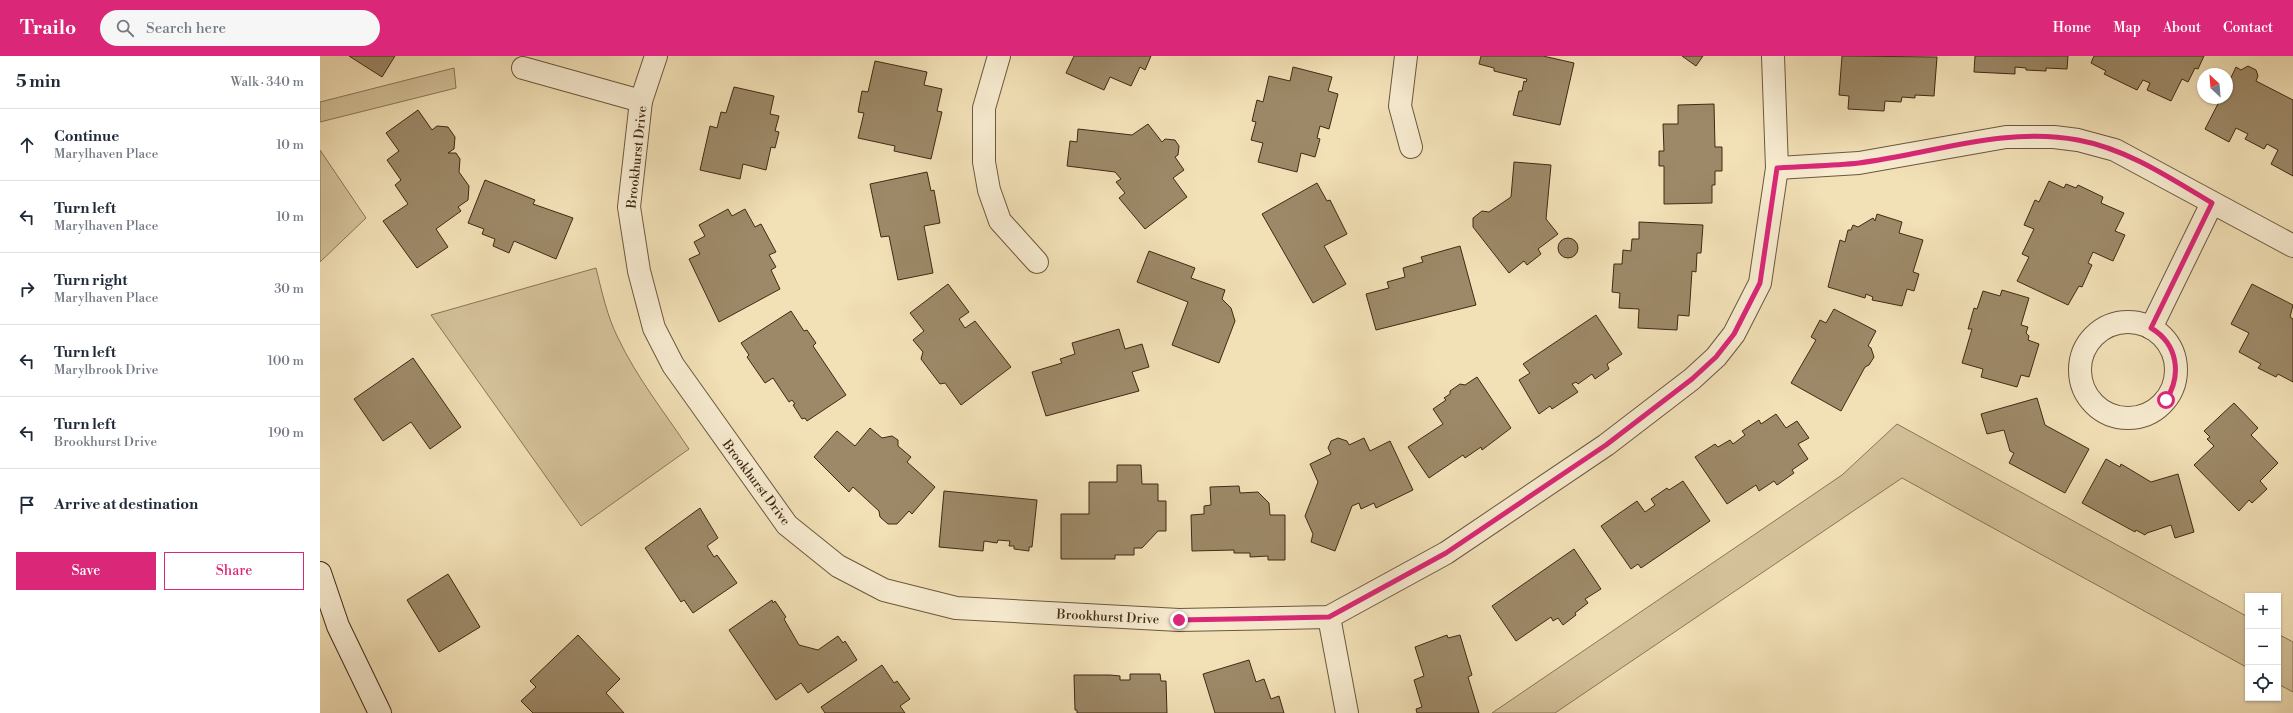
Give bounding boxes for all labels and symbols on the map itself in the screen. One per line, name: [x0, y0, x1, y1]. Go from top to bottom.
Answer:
north arrow: [2197, 68, 2233, 104]
street label: Brookhurst Drive: [624, 105, 650, 210]
route start: [2157, 391, 2175, 409]
street label: Brookhurst Drive: [718, 436, 794, 529]
street label: Brookhurst Drive: [1055, 606, 1160, 628]
route end: [1170, 611, 1188, 629]

